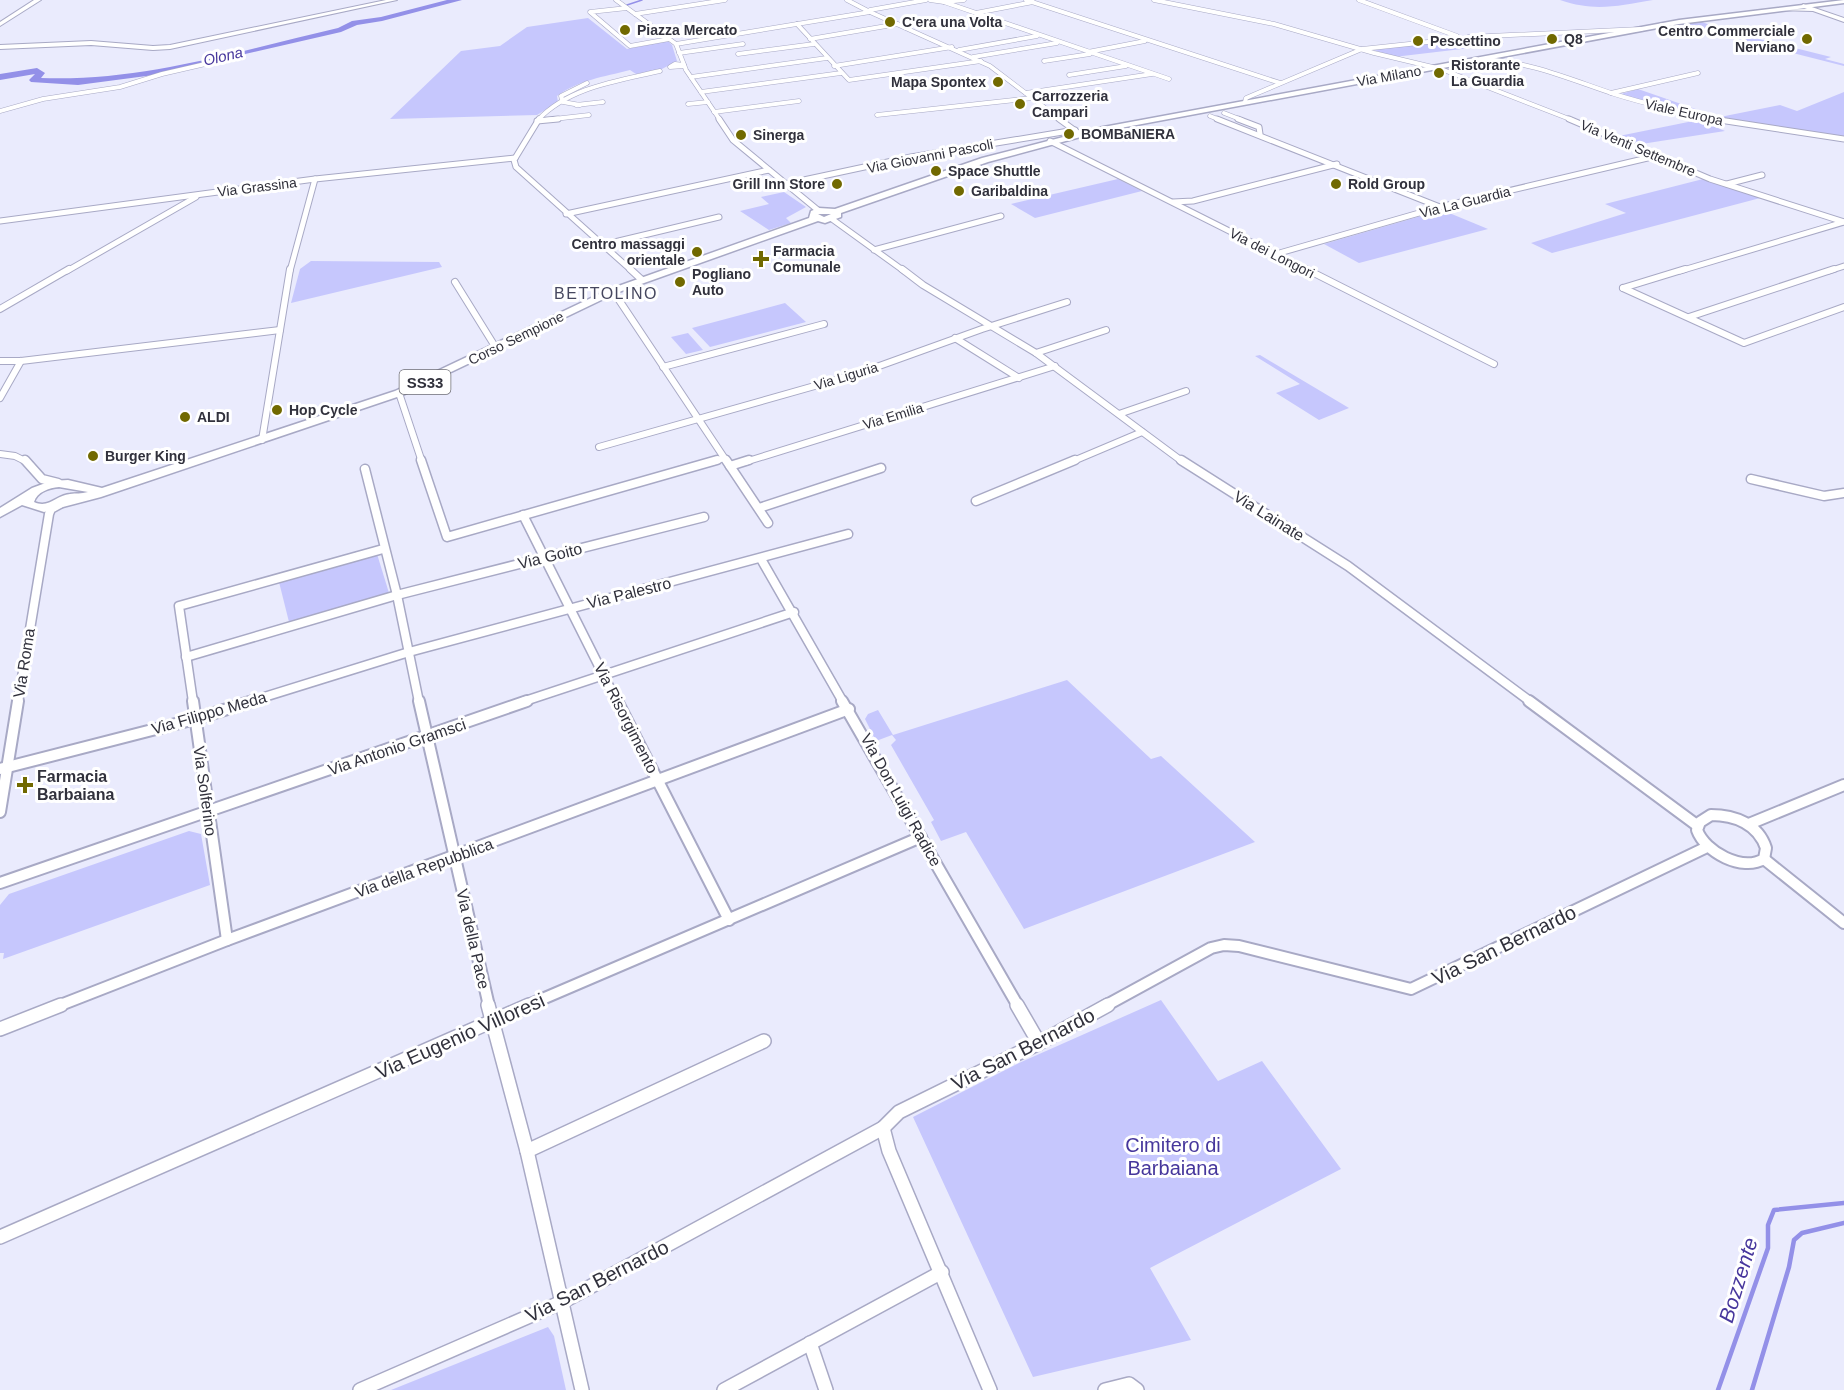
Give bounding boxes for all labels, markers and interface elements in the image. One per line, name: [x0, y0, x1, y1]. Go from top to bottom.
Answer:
place label: C'era una Volta: [902, 14, 1003, 30]
marker: C'era una Volta: [883, 15, 897, 29]
place label: Piazza Mercato: [637, 22, 737, 38]
marker: Piazza Mercato: [618, 23, 632, 37]
place label: Centro Commerciale Nerviano: [1658, 23, 1795, 55]
place label: Q8: [1564, 31, 1583, 47]
marker: Q8: [1545, 32, 1559, 46]
marker: Centro Commerciale Nerviano: [1800, 32, 1814, 46]
place label: Pescettino: [1430, 33, 1501, 49]
marker: Pescettino: [1411, 34, 1425, 48]
water label: Olona: [202, 43, 244, 69]
place label: Ristorante La Guardia: [1451, 57, 1524, 89]
street label: Via Milano: [1356, 62, 1423, 90]
marker: Ristorante La Guardia: [1432, 66, 1446, 80]
place label: Mapa Spontex: [891, 74, 986, 90]
marker: Mapa Spontex: [991, 75, 1005, 89]
place label: Carrozzeria Campari: [1032, 88, 1108, 120]
street label: Viale Europa: [1643, 95, 1725, 129]
marker: Carrozzeria Campari: [1013, 97, 1027, 111]
street label: Via Venti Settembre: [1578, 117, 1698, 180]
place label: BOMBaNIERA: [1081, 126, 1175, 142]
place label: Sinerga: [753, 127, 805, 143]
marker: BOMBaNIERA: [1062, 127, 1076, 141]
marker: Sinerga: [734, 128, 748, 142]
street label: Via Giovanni Pascoli: [866, 136, 994, 176]
place label: Space Shuttle: [948, 163, 1041, 179]
marker: Space Shuttle: [929, 164, 943, 178]
street label: Via Grassina: [216, 174, 298, 200]
place label: Grill Inn Store: [732, 176, 825, 192]
place label: Rold Group: [1348, 176, 1425, 192]
marker: Grill Inn Store: [830, 177, 844, 191]
marker: Rold Group: [1329, 177, 1343, 191]
place label: Garibaldina: [971, 183, 1048, 199]
street label: Via La Guardia: [1418, 183, 1512, 221]
marker: Garibaldina: [952, 184, 966, 198]
street label: Via dei Longori: [1227, 225, 1317, 281]
place label: Centro massaggi orientale: [571, 236, 685, 268]
place label: Farmacia Comunale: [773, 243, 841, 275]
marker: Centro massaggi orientale: [690, 245, 704, 259]
marker: Farmacia Comunale: [754, 252, 768, 266]
place label: Pogliano Auto: [692, 266, 751, 298]
marker: Pogliano Auto: [673, 275, 687, 289]
district label: BETTOLINO: [554, 285, 658, 302]
street label: Corso Sempione: [466, 308, 567, 368]
street label: Via Liguria: [812, 359, 880, 393]
road number: SS33: [400, 370, 450, 394]
street label: Via Emilia: [861, 399, 925, 433]
place label: Hop Cycle: [289, 402, 358, 418]
marker: Hop Cycle: [270, 403, 284, 417]
place label: ALDI: [197, 409, 230, 425]
marker: ALDI: [178, 410, 192, 424]
place label: Burger King: [105, 448, 186, 464]
marker: Burger King: [86, 449, 100, 463]
street label: Via Lainate: [1231, 488, 1307, 544]
street label: Via Goito: [516, 540, 584, 572]
street label: Via Palestro: [585, 574, 673, 612]
street label: Via Roma: [10, 627, 38, 699]
street label: Via Risorgimento: [591, 660, 661, 776]
street label: Via Filippo Meda: [150, 688, 269, 738]
street label: Via Antonio Gramsci: [326, 715, 468, 779]
street label: Via Don Luigi Radice: [857, 731, 945, 869]
street label: Via Solferino: [190, 745, 220, 837]
place label: Farmacia Barbaiana: [37, 768, 114, 803]
marker: Farmacia Barbaiana: [18, 778, 32, 792]
street label: Via della Repubblica: [353, 835, 495, 901]
street label: Via della Pace: [453, 887, 493, 991]
street label: Via San Bernardo: [1428, 901, 1580, 989]
street label: Via Eugenio Villoresi: [372, 989, 548, 1083]
street label: Via San Bernardo: [948, 1003, 1098, 1095]
park label: Cimitero di Barbaiana: [1125, 1134, 1221, 1179]
street label: Via San Bernardo: [522, 1235, 672, 1327]
water label: Bozzente: [1714, 1235, 1762, 1325]

